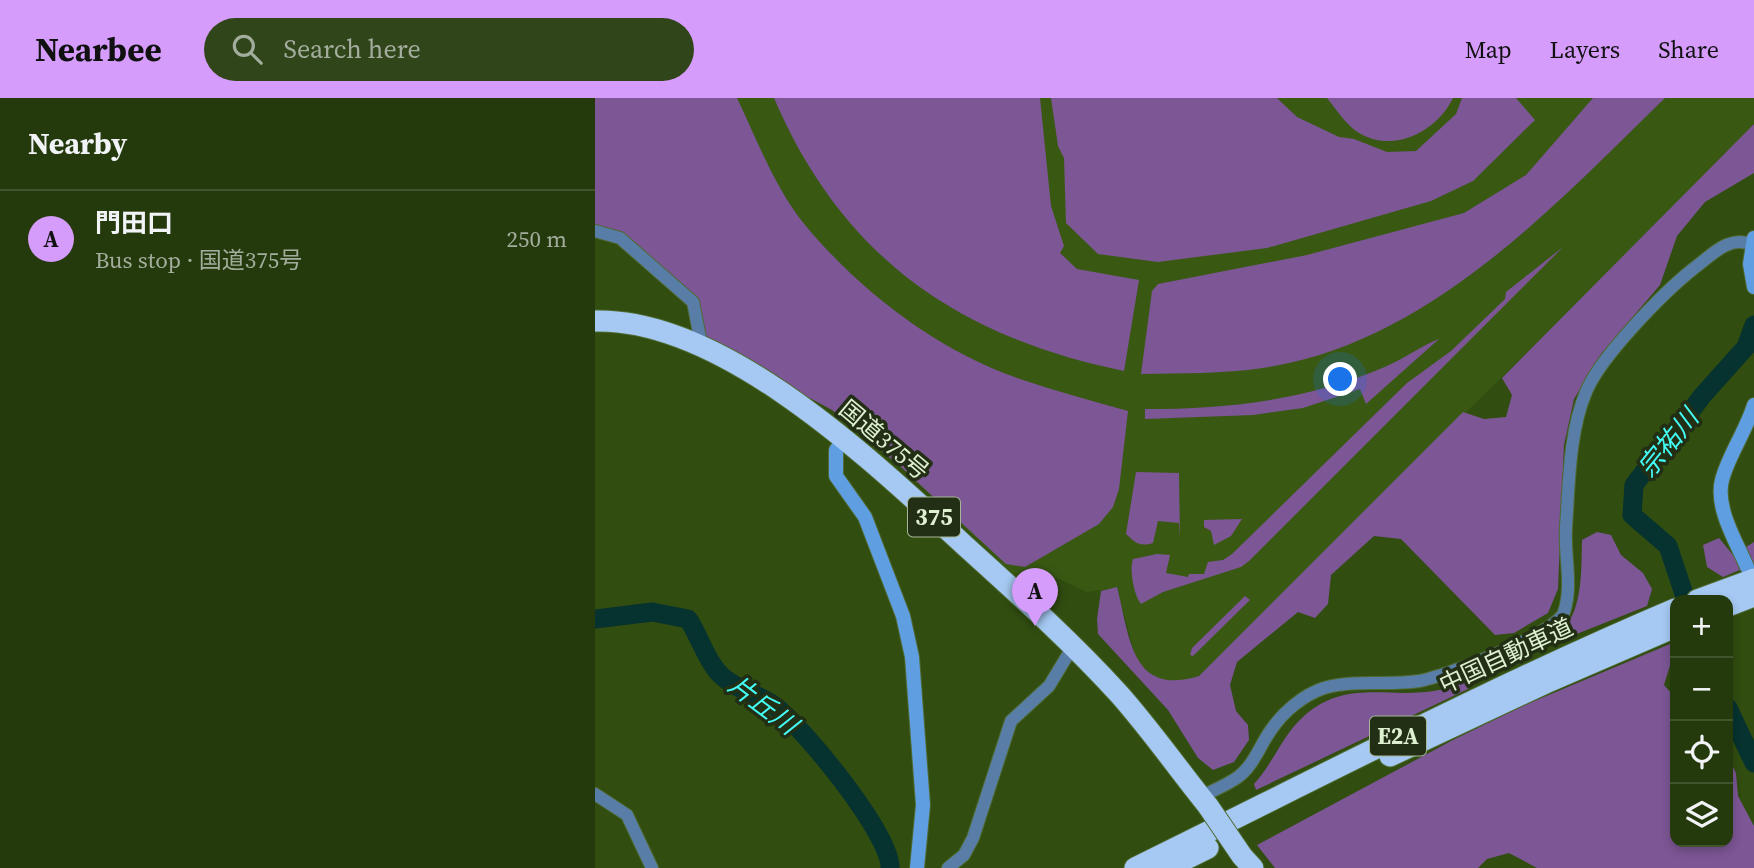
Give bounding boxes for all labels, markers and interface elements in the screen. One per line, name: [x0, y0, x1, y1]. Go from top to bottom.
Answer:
search box: [204, 18, 694, 81]
text: Nearbee: [35, 27, 162, 72]
icon: search: [228, 30, 266, 68]
text: Search here: [284, 31, 421, 67]
text: Map: [1465, 33, 1512, 66]
text: Layers: [1550, 33, 1620, 66]
text: Share: [1658, 33, 1719, 66]
text: Nearby: [28, 123, 127, 164]
text: 門田口: [95, 205, 173, 241]
text: A: [43, 223, 59, 255]
text: 250 m: [506, 223, 567, 255]
text: Bus stop · 国道375号: [95, 244, 302, 276]
your location: [1323, 362, 1357, 396]
street label: 国道375号: [832, 392, 936, 487]
water label: 宗祐川: [1629, 399, 1708, 485]
road number: 375: [908, 498, 960, 536]
pin: A: [1012, 568, 1058, 626]
map controls: [1670, 595, 1733, 847]
button: +: [1670, 595, 1733, 658]
street label: 中国自動車道: [1434, 610, 1578, 701]
button: −: [1670, 658, 1733, 721]
water label: 片丘川: [721, 667, 807, 745]
road number: E2A: [1370, 716, 1426, 756]
button: locate: [1670, 721, 1733, 784]
button: layers: [1670, 784, 1733, 847]

